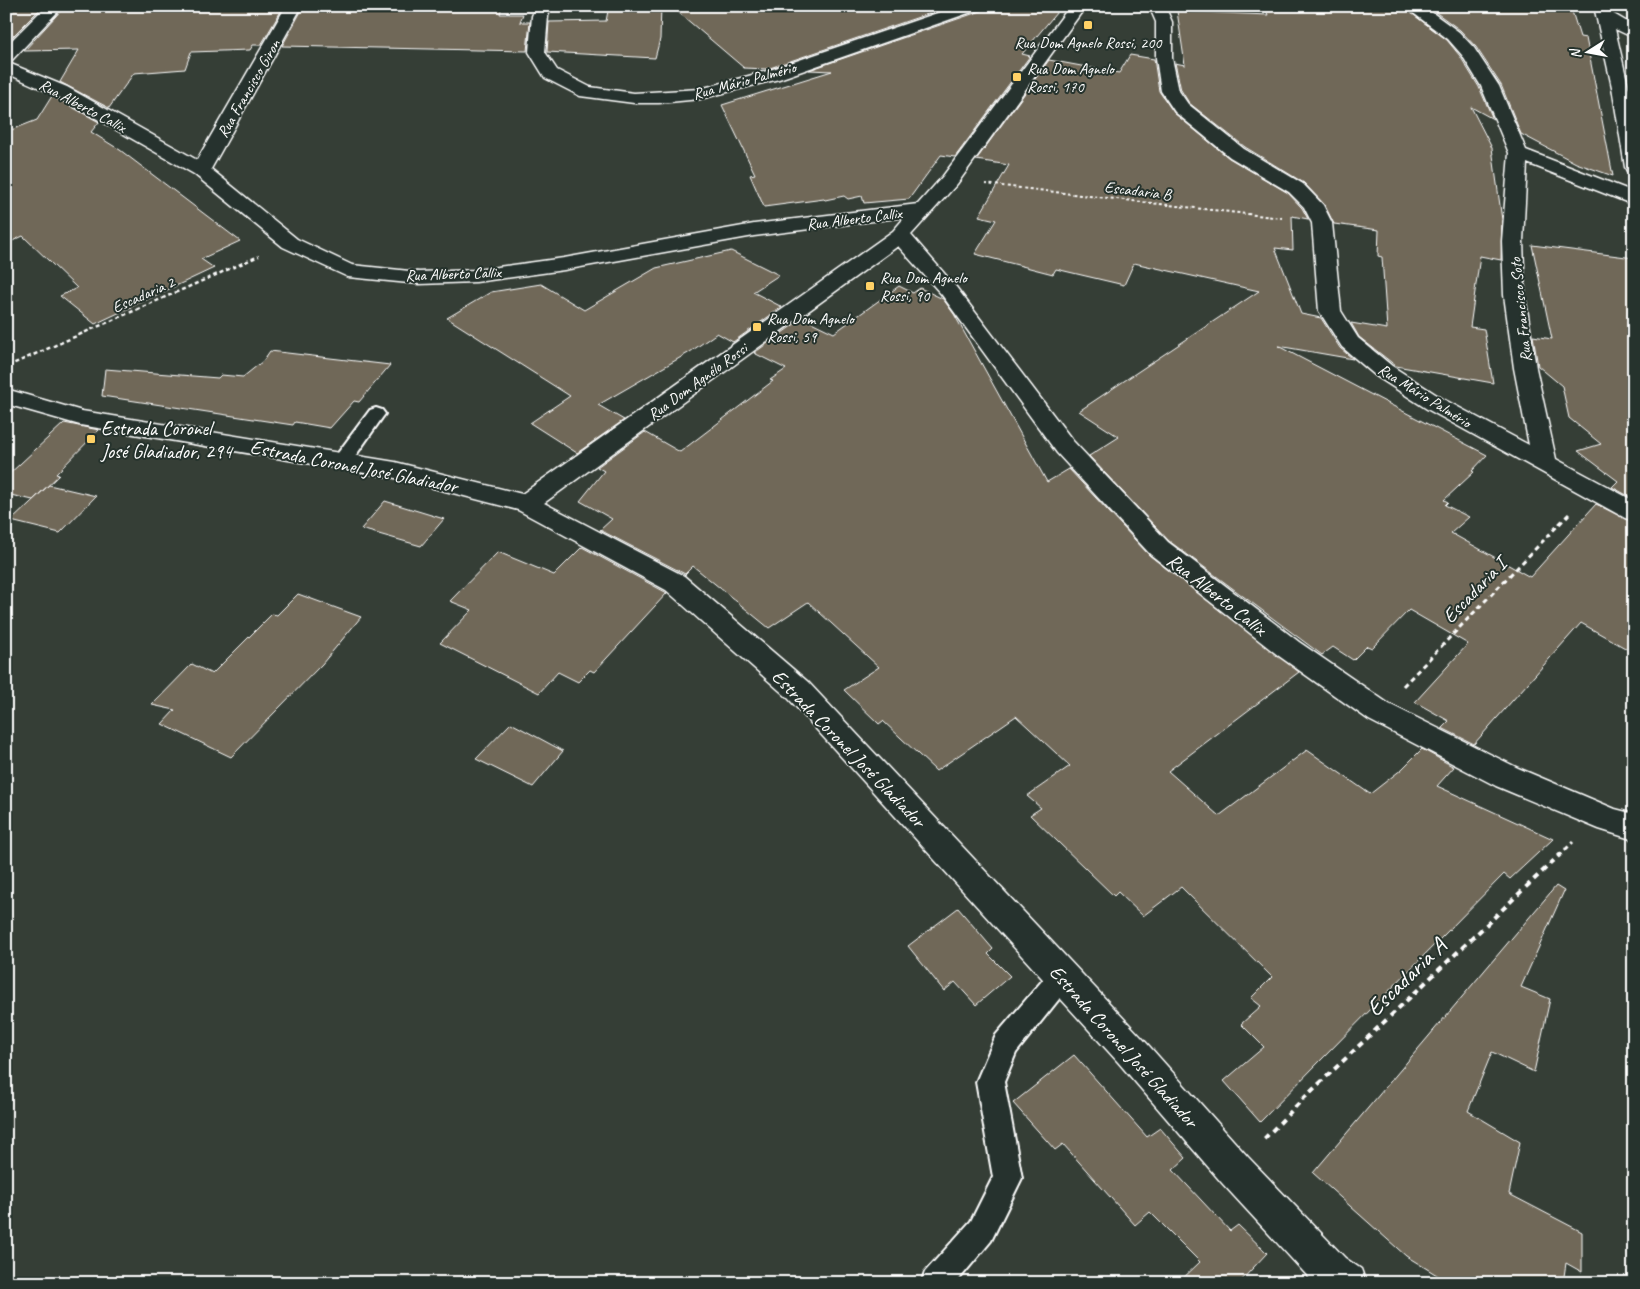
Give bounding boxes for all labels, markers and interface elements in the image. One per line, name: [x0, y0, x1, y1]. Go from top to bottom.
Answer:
marker: Rua Dom Agnelo Rossi, 200: [1082, 19, 1094, 31]
north arrow: [1562, 28, 1612, 78]
place label: Rua Dom Agnelo Rossi, 200: [1014, 33, 1163, 53]
street label: Rua Francisco Giron: [213, 35, 285, 141]
text: N: [1566, 46, 1585, 60]
street label: Rua Mário Palmério: [691, 57, 800, 104]
place label: Rua Dom Agnelo Rossi, 170: [1027, 59, 1116, 97]
marker: Rua Dom Agnelo Rossi, 170: [1011, 71, 1023, 83]
street label: Rua Alberto Callix: [36, 75, 131, 138]
street label: Escadaria B: [1103, 177, 1174, 205]
street label: Rua Alberto Callix: [805, 203, 904, 235]
street label: Rua Francisco Soto: [1505, 255, 1536, 363]
street label: Rua Alberto Callix: [405, 262, 503, 286]
place label: Rua Dom Agnelo Rossi, 90: [880, 268, 969, 306]
street label: Escadaria 2: [109, 272, 179, 317]
marker: Rua Dom Agnelo Rossi, 90: [864, 280, 876, 292]
place label: Rua Dom Agnelo Rossi, 59: [767, 309, 856, 347]
marker: Rua Dom Agnelo Rossi, 59: [751, 321, 763, 333]
street label: Rua Dom Agnélo Rossi: [644, 338, 753, 425]
street label: Rua Mário Palmério: [1374, 359, 1477, 434]
place label: Estrada Coronel José Gladiador, 294: [100, 416, 234, 464]
marker: Estrada Coronel José Gladiador, 294: [85, 433, 97, 445]
street label: Estrada Coronel José Gladiador: [248, 434, 461, 499]
street label: Rua Alberto Callix: [1162, 548, 1273, 642]
street label: Escadaria I: [1437, 549, 1515, 628]
street label: Estrada Coronel José Gladiador: [767, 664, 932, 834]
street label: Escadaria A: [1359, 931, 1453, 1023]
street label: Estrada Coronel José Gladiador: [1044, 960, 1205, 1134]

